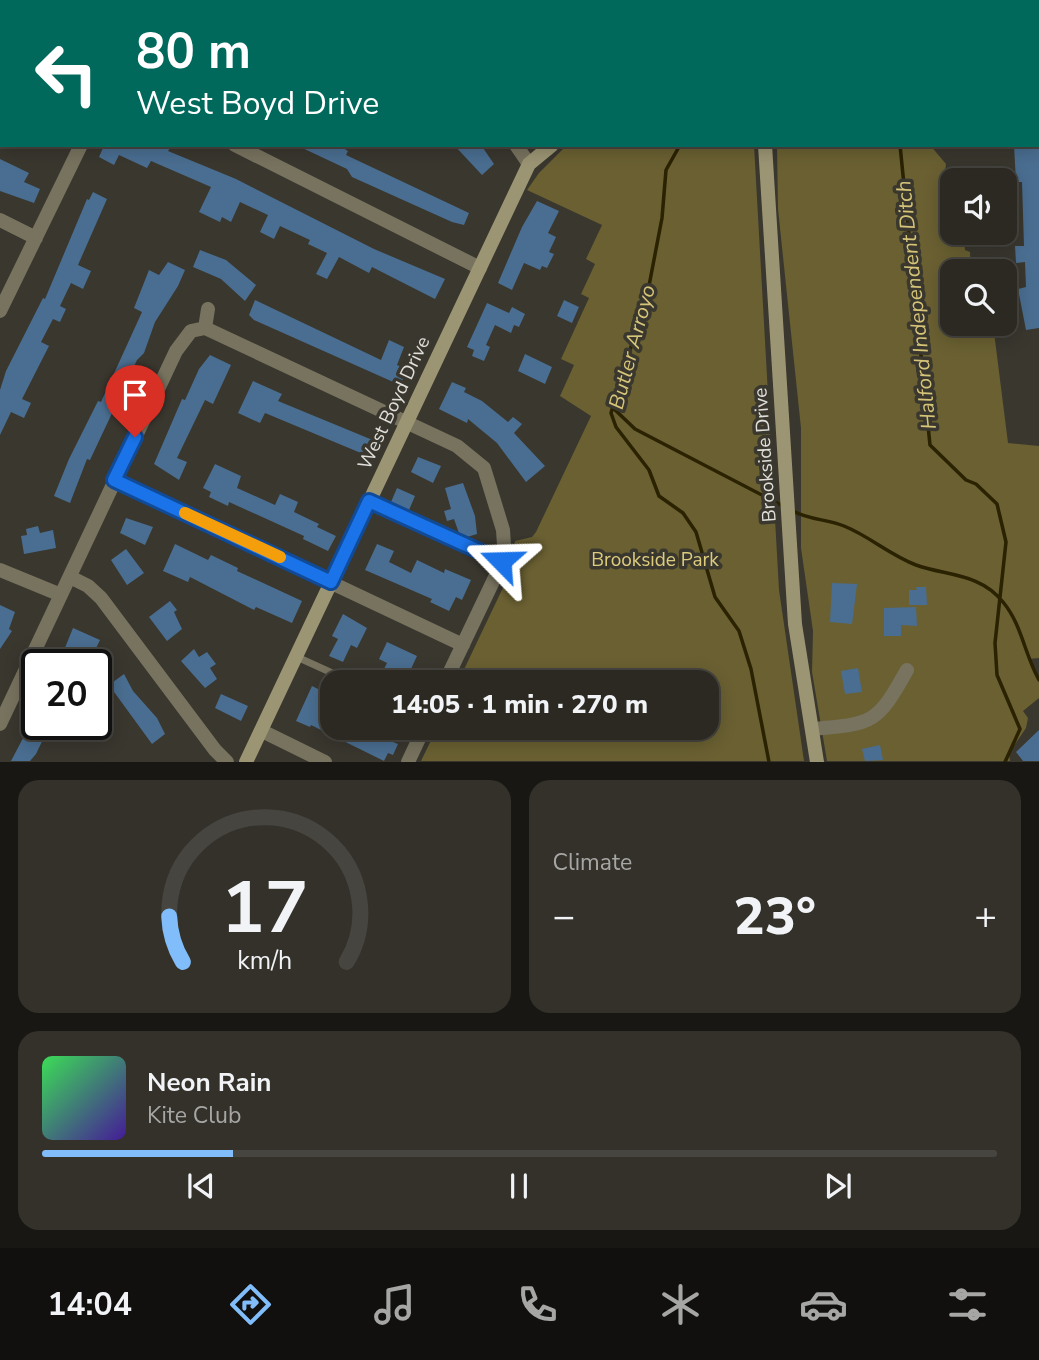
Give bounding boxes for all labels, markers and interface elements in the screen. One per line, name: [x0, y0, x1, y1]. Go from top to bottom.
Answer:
text: 80 m: [136, 18, 251, 85]
icon: left: [21, 28, 112, 119]
text: West Boyd Drive: [136, 82, 379, 125]
map controls: [940, 168, 1017, 336]
button: sound: [940, 168, 1017, 245]
water label: Halford Independent Ditch: [889, 179, 943, 431]
button: search: [940, 259, 1017, 336]
water label: Butler Arroyo: [602, 282, 662, 412]
street label: West Boyd Drive: [352, 332, 436, 474]
pin: [105, 365, 165, 437]
icon: arrive: [116, 376, 154, 414]
street label: Brookside Drive: [747, 387, 783, 523]
position arrow: [464, 524, 538, 598]
park label: Brookside Park: [591, 547, 719, 573]
speed limit sign: 20: [21, 649, 112, 740]
text: 14:05 · 1 min · 270 m: [391, 687, 648, 722]
text: Climate: [553, 847, 632, 878]
text: 17: [221, 859, 308, 959]
text: 23°: [734, 881, 816, 952]
text: −: [553, 891, 575, 942]
text: +: [974, 891, 997, 942]
text: km/h: [237, 944, 292, 978]
text: Neon Rain: [147, 1065, 272, 1100]
text: Kite Club: [147, 1100, 241, 1131]
icon: previous: [182, 1167, 220, 1205]
icon: pause: [500, 1167, 538, 1205]
icon: next: [819, 1167, 857, 1205]
icon: directions: [226, 1280, 275, 1329]
icon: music: [370, 1280, 419, 1329]
icon: phone: [513, 1280, 562, 1329]
icon: climate: [656, 1280, 705, 1329]
icon: car: [799, 1280, 848, 1329]
icon: filters: [943, 1280, 992, 1329]
text: 14:04: [47, 1283, 132, 1326]

